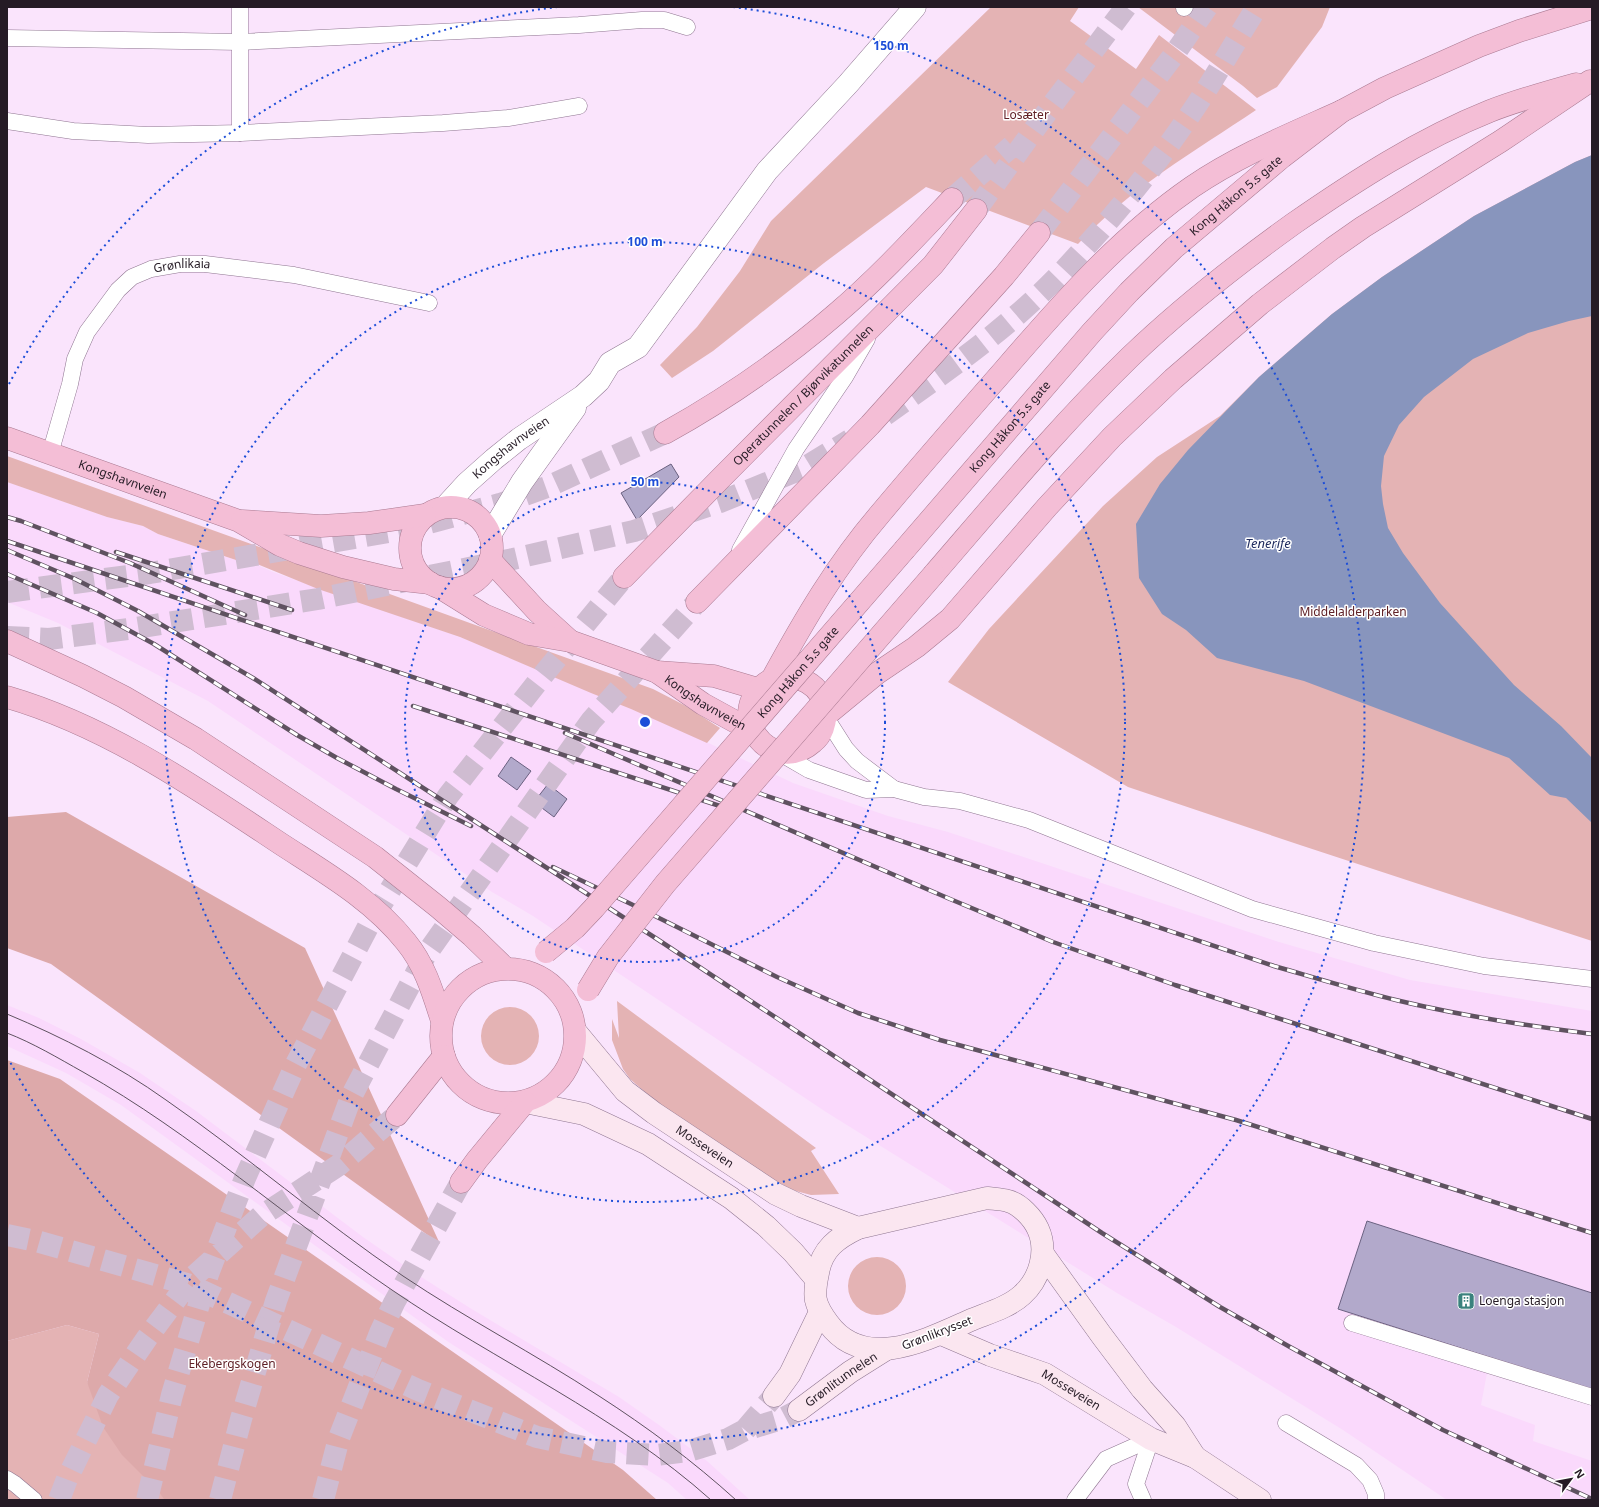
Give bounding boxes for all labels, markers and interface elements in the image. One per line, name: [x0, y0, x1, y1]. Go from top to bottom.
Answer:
text: 150 m: [873, 37, 909, 54]
park label: Losæter: [1003, 106, 1049, 123]
street label: Kong Håkon 5.s gate: [1186, 151, 1286, 239]
text: 100 m: [627, 233, 663, 250]
street label: Grønlikaia: [152, 255, 212, 276]
street label: Operatunnelen / Bjørvikatunnelen: [729, 321, 877, 469]
street label: Kong Håkon 5.s gate: [965, 377, 1054, 476]
street label: Kongshavnveien: [468, 412, 552, 482]
street label: Kongshavnveien: [76, 455, 170, 503]
text: 50 m: [631, 473, 659, 490]
water label: Tenerife: [1245, 534, 1291, 552]
park label: Middelalderparken: [1299, 603, 1407, 620]
street label: Kong Håkon 5.s gate: [753, 622, 843, 722]
street label: Kongshavnveien: [661, 671, 749, 734]
centre of rings: [638, 715, 652, 729]
street label: Mosseveien: [673, 1121, 737, 1172]
building icon: Loenga stasjon: [1456, 1291, 1476, 1311]
place label: Loenga stasjon: [1479, 1292, 1564, 1309]
street label: Grønlikrysset: [899, 1311, 975, 1354]
street label: Grønlitunnelen: [801, 1348, 880, 1411]
park label: Ekebergskogen: [188, 1355, 276, 1372]
street label: Mosseveien: [1039, 1365, 1104, 1414]
north arrow: [1551, 1459, 1591, 1499]
text: N: [1571, 1466, 1589, 1481]

